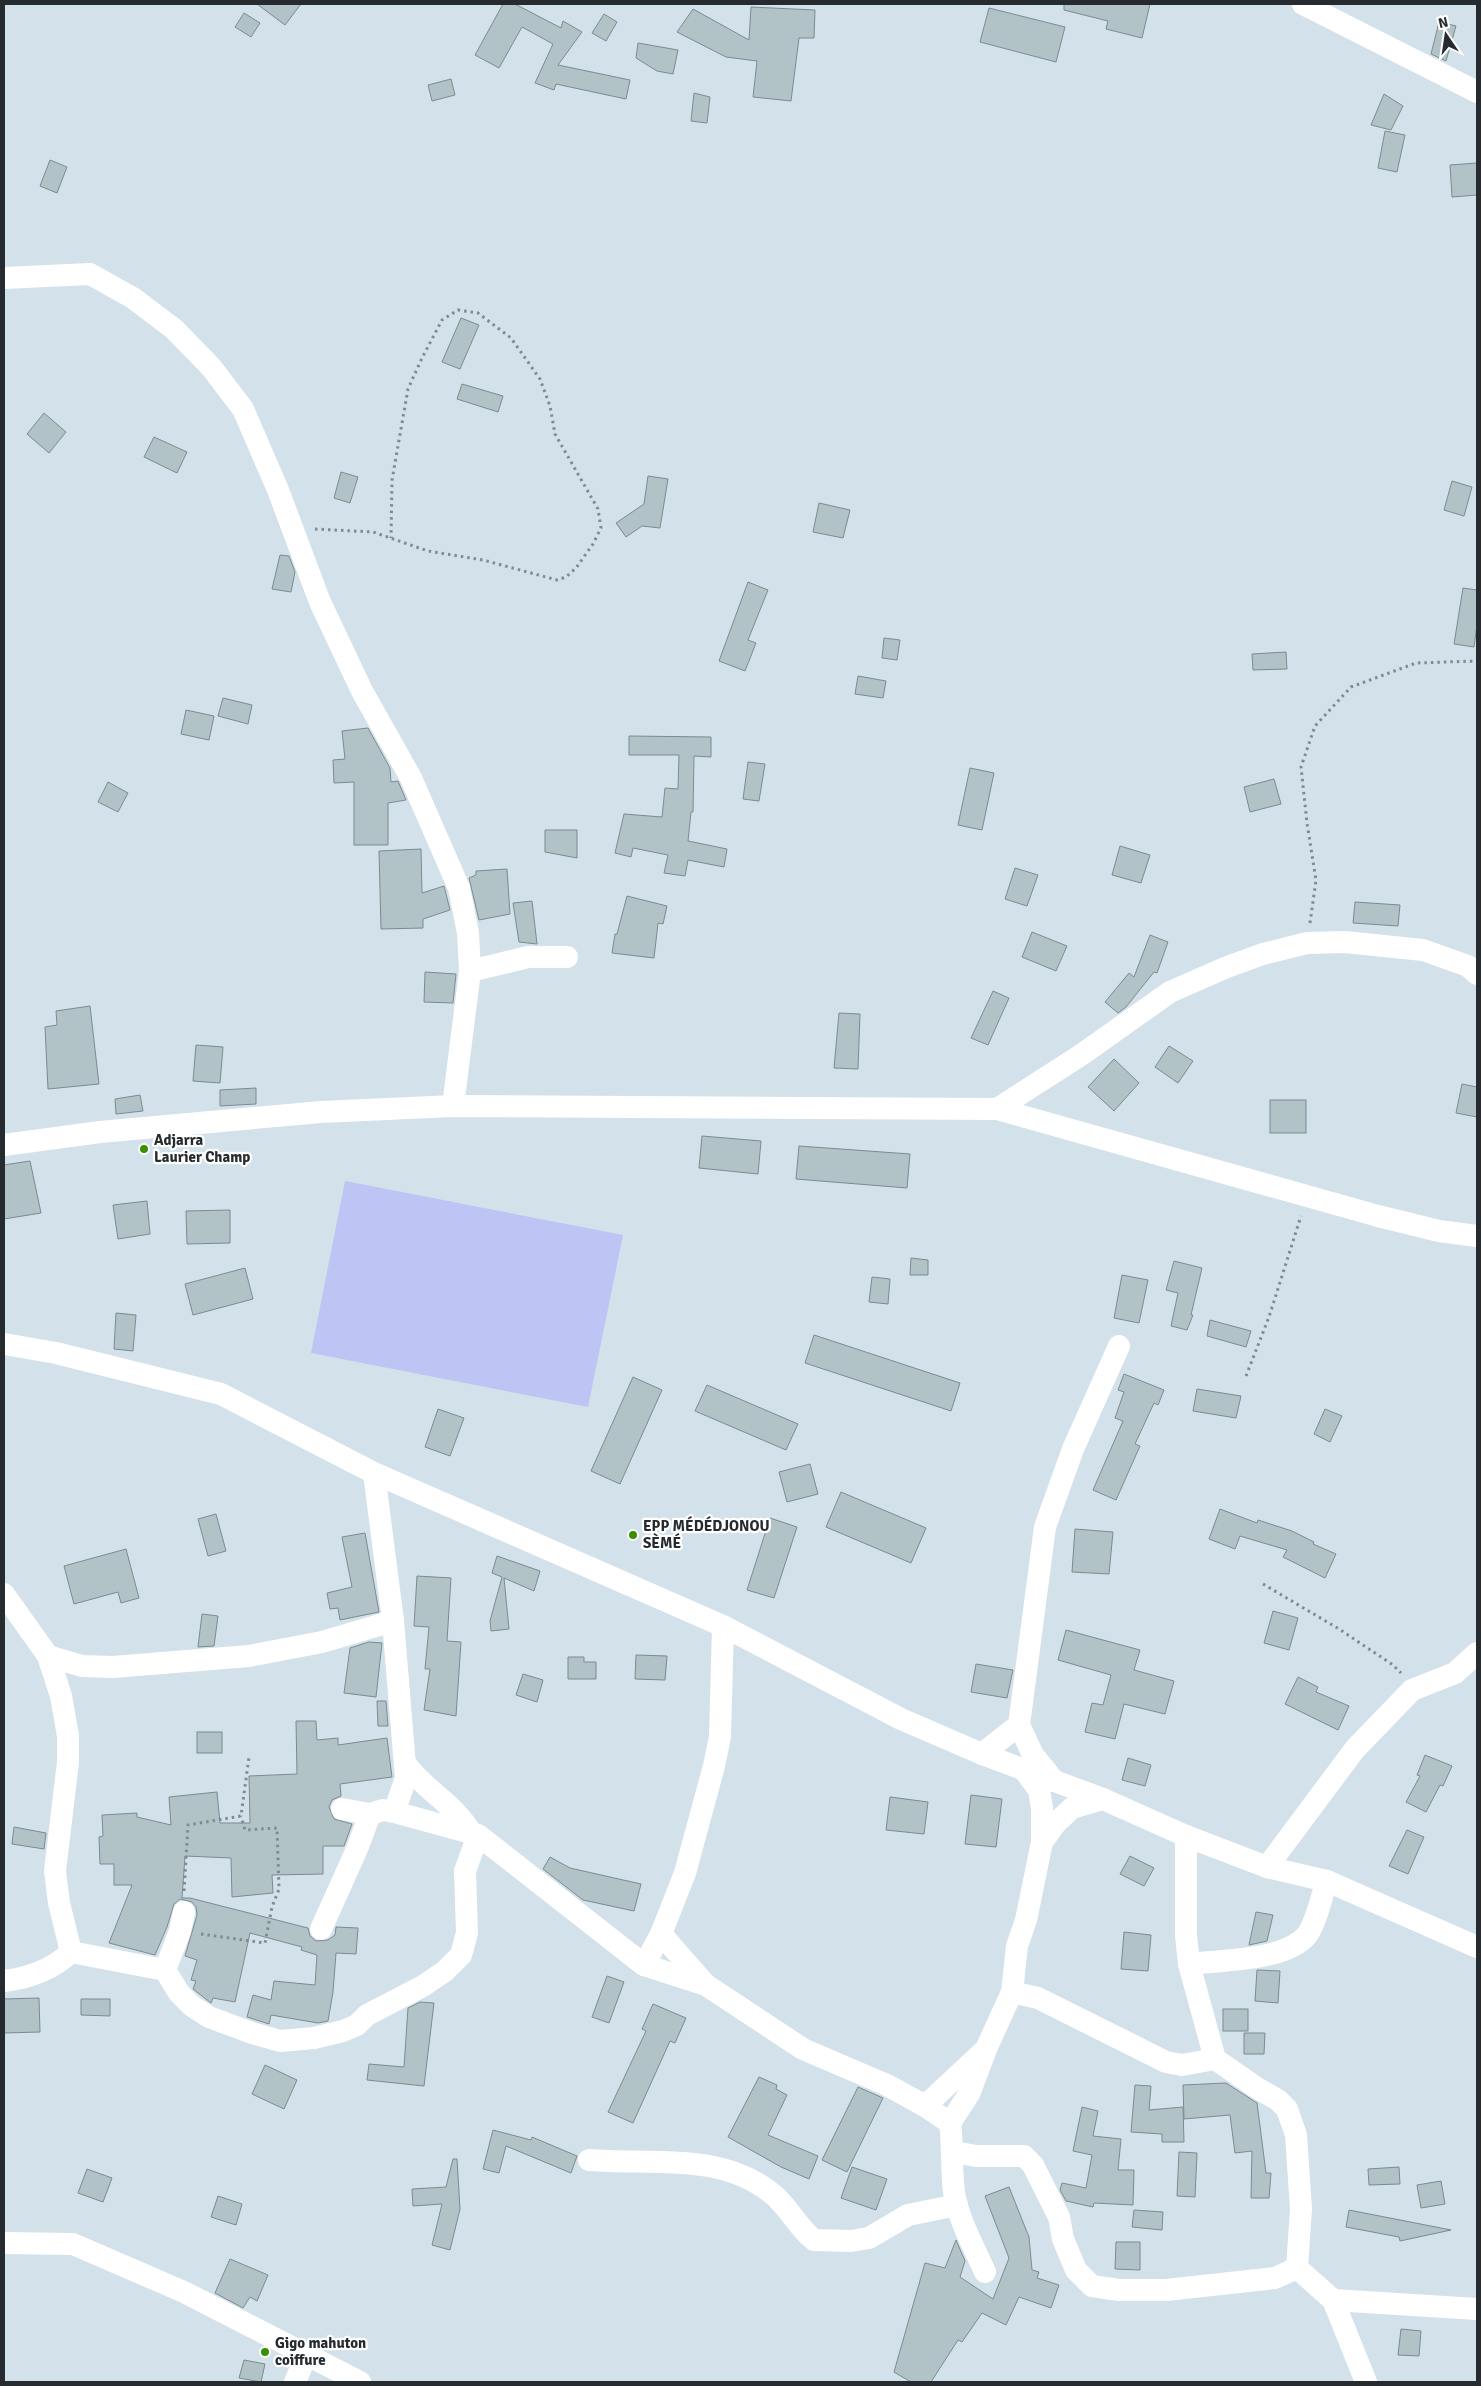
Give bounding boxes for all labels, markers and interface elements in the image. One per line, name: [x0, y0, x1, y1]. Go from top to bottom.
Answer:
north arrow: [1421, 10, 1471, 60]
text: N: [1437, 13, 1450, 32]
place label: Adjarra Laurier Champ: [154, 1131, 250, 1166]
marker: Adjarra Laurier Champ: [138, 1143, 150, 1155]
place label: EPP MÉDÉDJONOU SÈMÉ: [643, 1516, 770, 1552]
marker: EPP MÉDÉDJONOU SÈMÉ: [627, 1529, 639, 1541]
place label: Gigo mahuton coiffure: [275, 2334, 366, 2369]
marker: Gigo mahuton coiffure: [259, 2346, 271, 2358]

